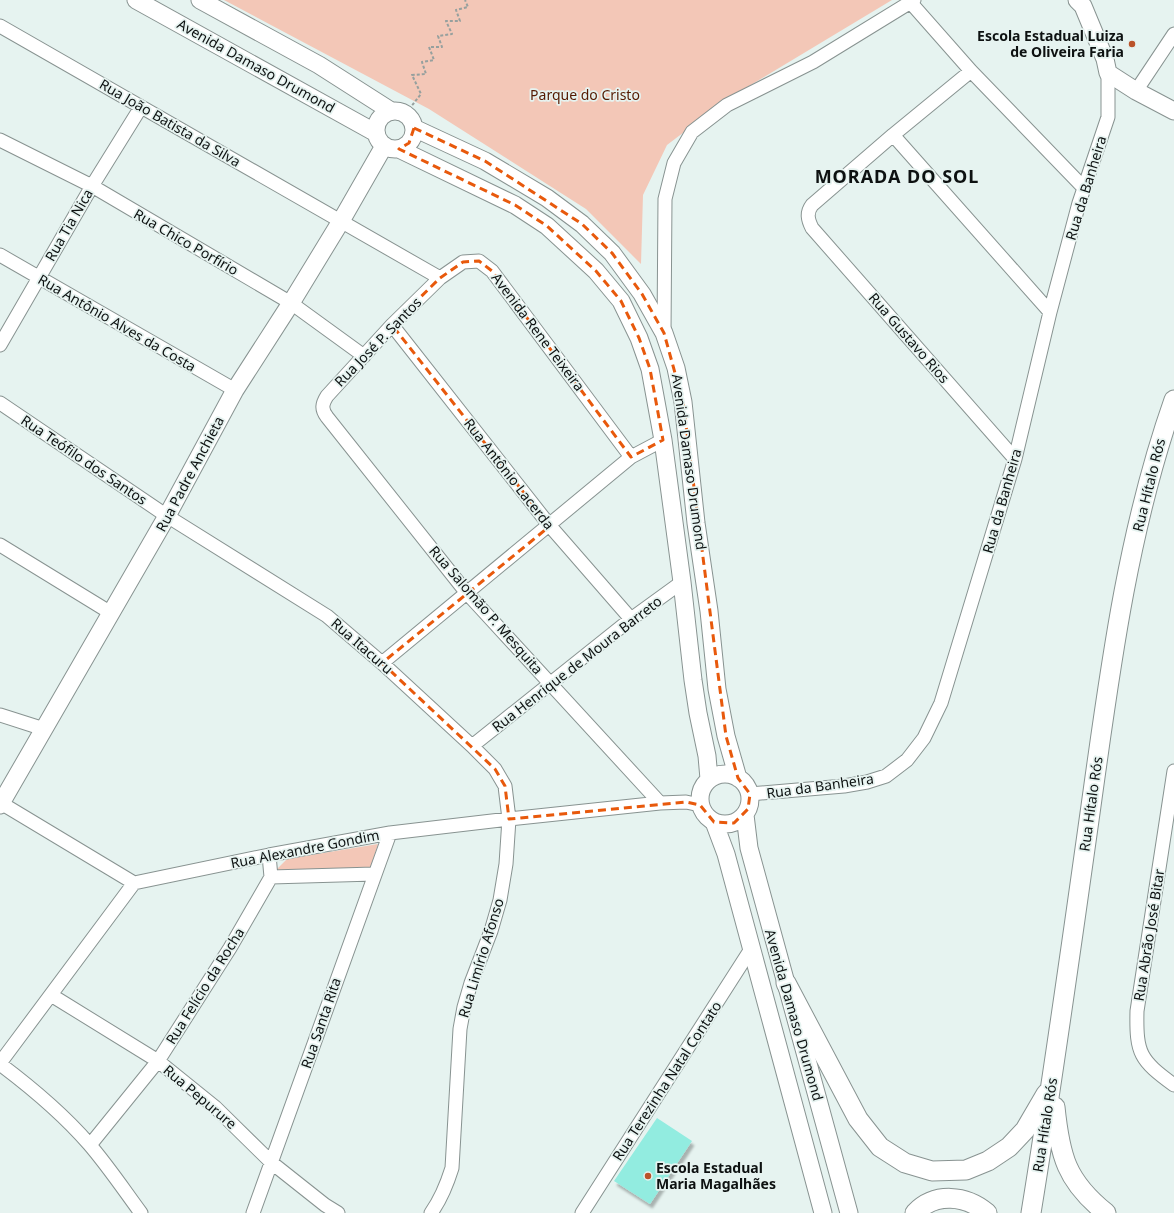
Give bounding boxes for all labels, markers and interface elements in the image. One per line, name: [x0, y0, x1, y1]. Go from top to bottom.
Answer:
street label: Avenida Damaso Drumond: [174, 14, 339, 117]
place label: Escola Estadual Luiza de Oliveira Faria: [977, 26, 1124, 61]
marker: Escola Estadual Luiza de Oliveira Faria: [1127, 39, 1137, 49]
street label: Rua João Batista da Silva: [96, 74, 244, 171]
park label: Parque do Cristo: [530, 85, 640, 104]
street label: Rua da Banheira: [1061, 133, 1110, 242]
district label: MORADA DO SOL: [815, 164, 979, 188]
street label: Rua Tia Nica: [40, 185, 97, 264]
street label: Rua Chico Porfírio: [130, 204, 242, 279]
street label: Avenida Rene Teixeira: [488, 269, 589, 395]
street label: Rua Antônio Alves da Costa: [35, 270, 200, 376]
street label: Rua Gustavo Rios: [865, 288, 954, 387]
street label: Rua José P. Santos: [330, 292, 426, 391]
street label: Avenida Damaso Drumond: [668, 373, 711, 551]
street label: Rua Teófilo dos Santos: [18, 410, 151, 509]
street label: Rua Padre Anchieta: [151, 413, 228, 535]
street label: Rua Antônio Lacerda: [460, 414, 559, 533]
street label: Rua Hítalo Rós: [1128, 436, 1169, 533]
street label: Rua da Banheira: [977, 446, 1026, 555]
street label: Rua Salomão P. Mesquita: [425, 541, 548, 678]
street label: Rua Henrique de Moura Barreto: [488, 591, 666, 736]
street label: Rua Itacuru: [327, 613, 397, 678]
street label: Rua Hítalo Rós: [1074, 755, 1107, 852]
street label: Rua da Banheira: [765, 769, 875, 802]
street label: Rua Alexandre Gondim: [229, 825, 381, 872]
street label: Rua Abrão José Bitar: [1129, 867, 1168, 1002]
street label: Rua Limírio Afonso: [453, 896, 508, 1020]
street label: Rua Felício da Rocha: [161, 924, 248, 1048]
street label: Avenida Damaso Drumond: [761, 927, 828, 1103]
street label: Rua Santa Rita: [296, 975, 345, 1071]
street label: Rua Terezinha Natal Contato: [608, 997, 725, 1164]
street label: Rua Pepurure: [160, 1060, 241, 1133]
street label: Rua Hítalo Rós: [1028, 1076, 1061, 1174]
place label: Escola Estadual Maria Magalhães: [656, 1158, 776, 1193]
marker: Escola Estadual Maria Magalhães: [643, 1171, 653, 1181]

